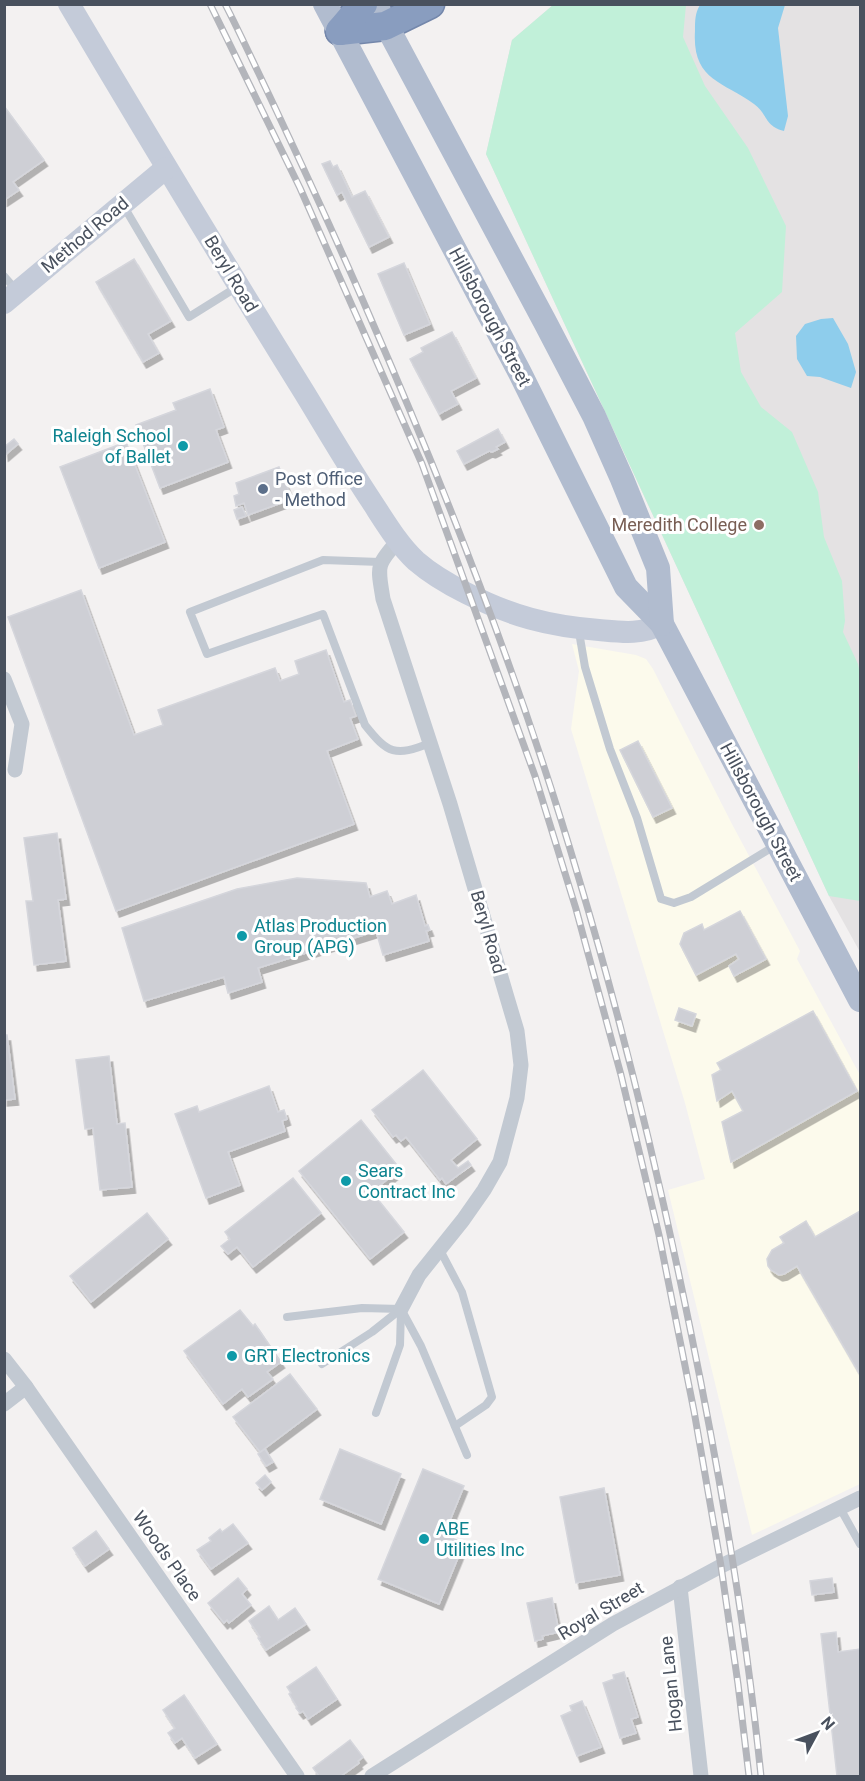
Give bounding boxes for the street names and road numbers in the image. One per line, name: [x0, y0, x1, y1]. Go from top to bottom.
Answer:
street label: Method Road: [37, 192, 133, 277]
street label: Beryl Road: [200, 232, 262, 316]
street label: Hillsborough Street: [445, 244, 536, 390]
street label: Hillsborough Street: [716, 739, 807, 885]
street label: Beryl Road: [467, 888, 510, 976]
street label: Woods Place: [129, 1507, 206, 1605]
street label: Royal Street: [554, 1577, 647, 1644]
street label: Hogan Lane: [655, 1635, 686, 1733]

